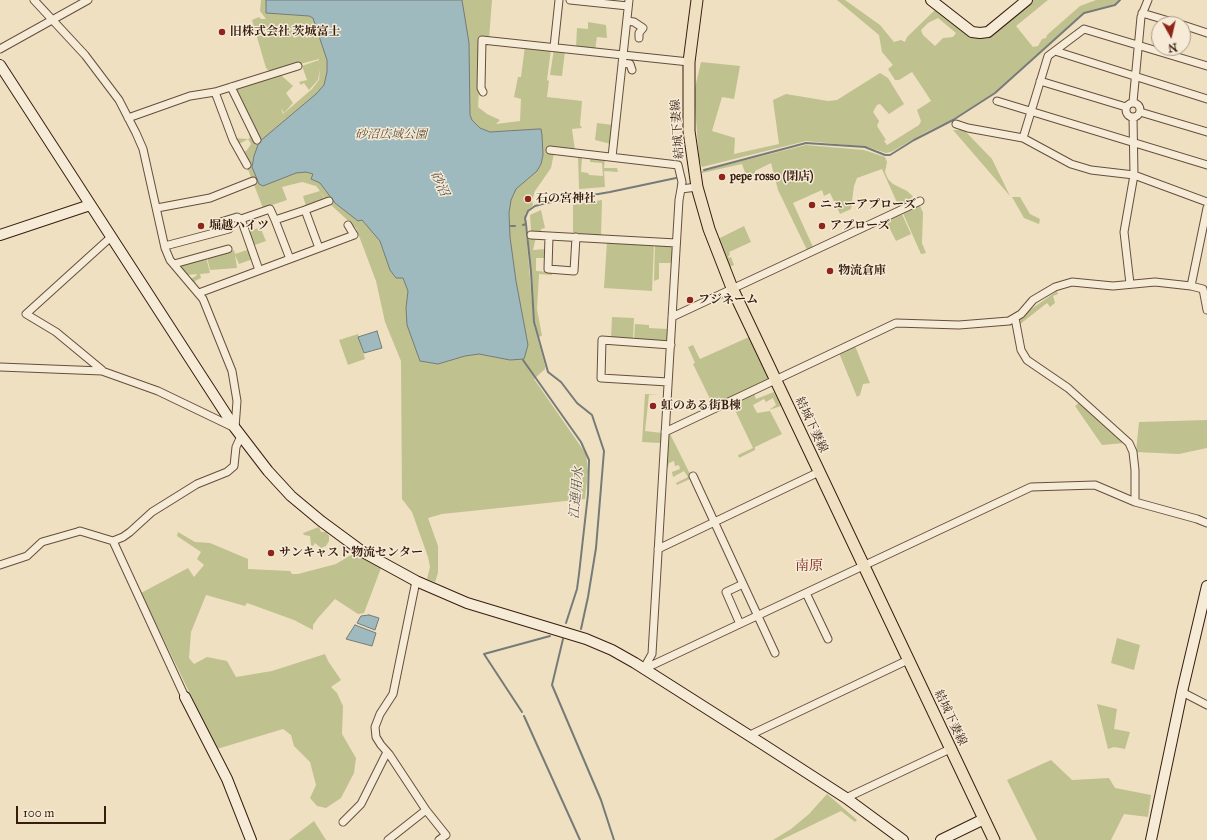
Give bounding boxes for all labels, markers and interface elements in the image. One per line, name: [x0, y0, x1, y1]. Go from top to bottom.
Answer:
north arrow: [1151, 16, 1191, 56]
place label: 旧株式会社 茨城富士: [230, 25, 341, 39]
marker: 旧株式会社 茨城富士: [217, 27, 227, 37]
text: N: [1167, 40, 1178, 54]
street label: 結城下妻線: [669, 99, 687, 159]
park label: 砂沼広域公園: [355, 128, 427, 142]
water label: 砂沼: [426, 169, 452, 199]
place label: pepe rosso (閉店): [730, 170, 813, 184]
marker: pepe rosso (閉店): [717, 172, 727, 182]
place label: 石の宮神社: [536, 192, 596, 206]
marker: 石の宮神社: [523, 194, 533, 204]
place label: ニューアプローズ: [820, 198, 916, 212]
marker: ニューアプローズ: [807, 200, 817, 210]
place label: 堀越ハイツ: [209, 219, 269, 233]
place label: アプローズ: [830, 219, 890, 233]
marker: 堀越ハイツ: [196, 221, 206, 231]
marker: アプローズ: [817, 221, 827, 231]
place label: 物流倉庫: [838, 264, 886, 278]
marker: 物流倉庫: [825, 266, 835, 276]
place label: フジネーム: [698, 293, 758, 307]
marker: フジネーム: [685, 295, 695, 305]
street label: 結城下妻線: [792, 395, 830, 455]
place label: 虹のある街B棟: [661, 399, 741, 413]
marker: 虹のある街B棟: [648, 401, 658, 411]
water label: 江連用水: [567, 466, 587, 520]
place label: サンキャスト物流センター: [279, 546, 423, 560]
marker: サンキャスト物流センター: [266, 548, 276, 558]
district label: 南原: [795, 559, 823, 575]
street label: 結城下妻線: [931, 688, 969, 748]
scale bar: [18, 798, 108, 824]
text: 100 m: [23, 806, 54, 820]

